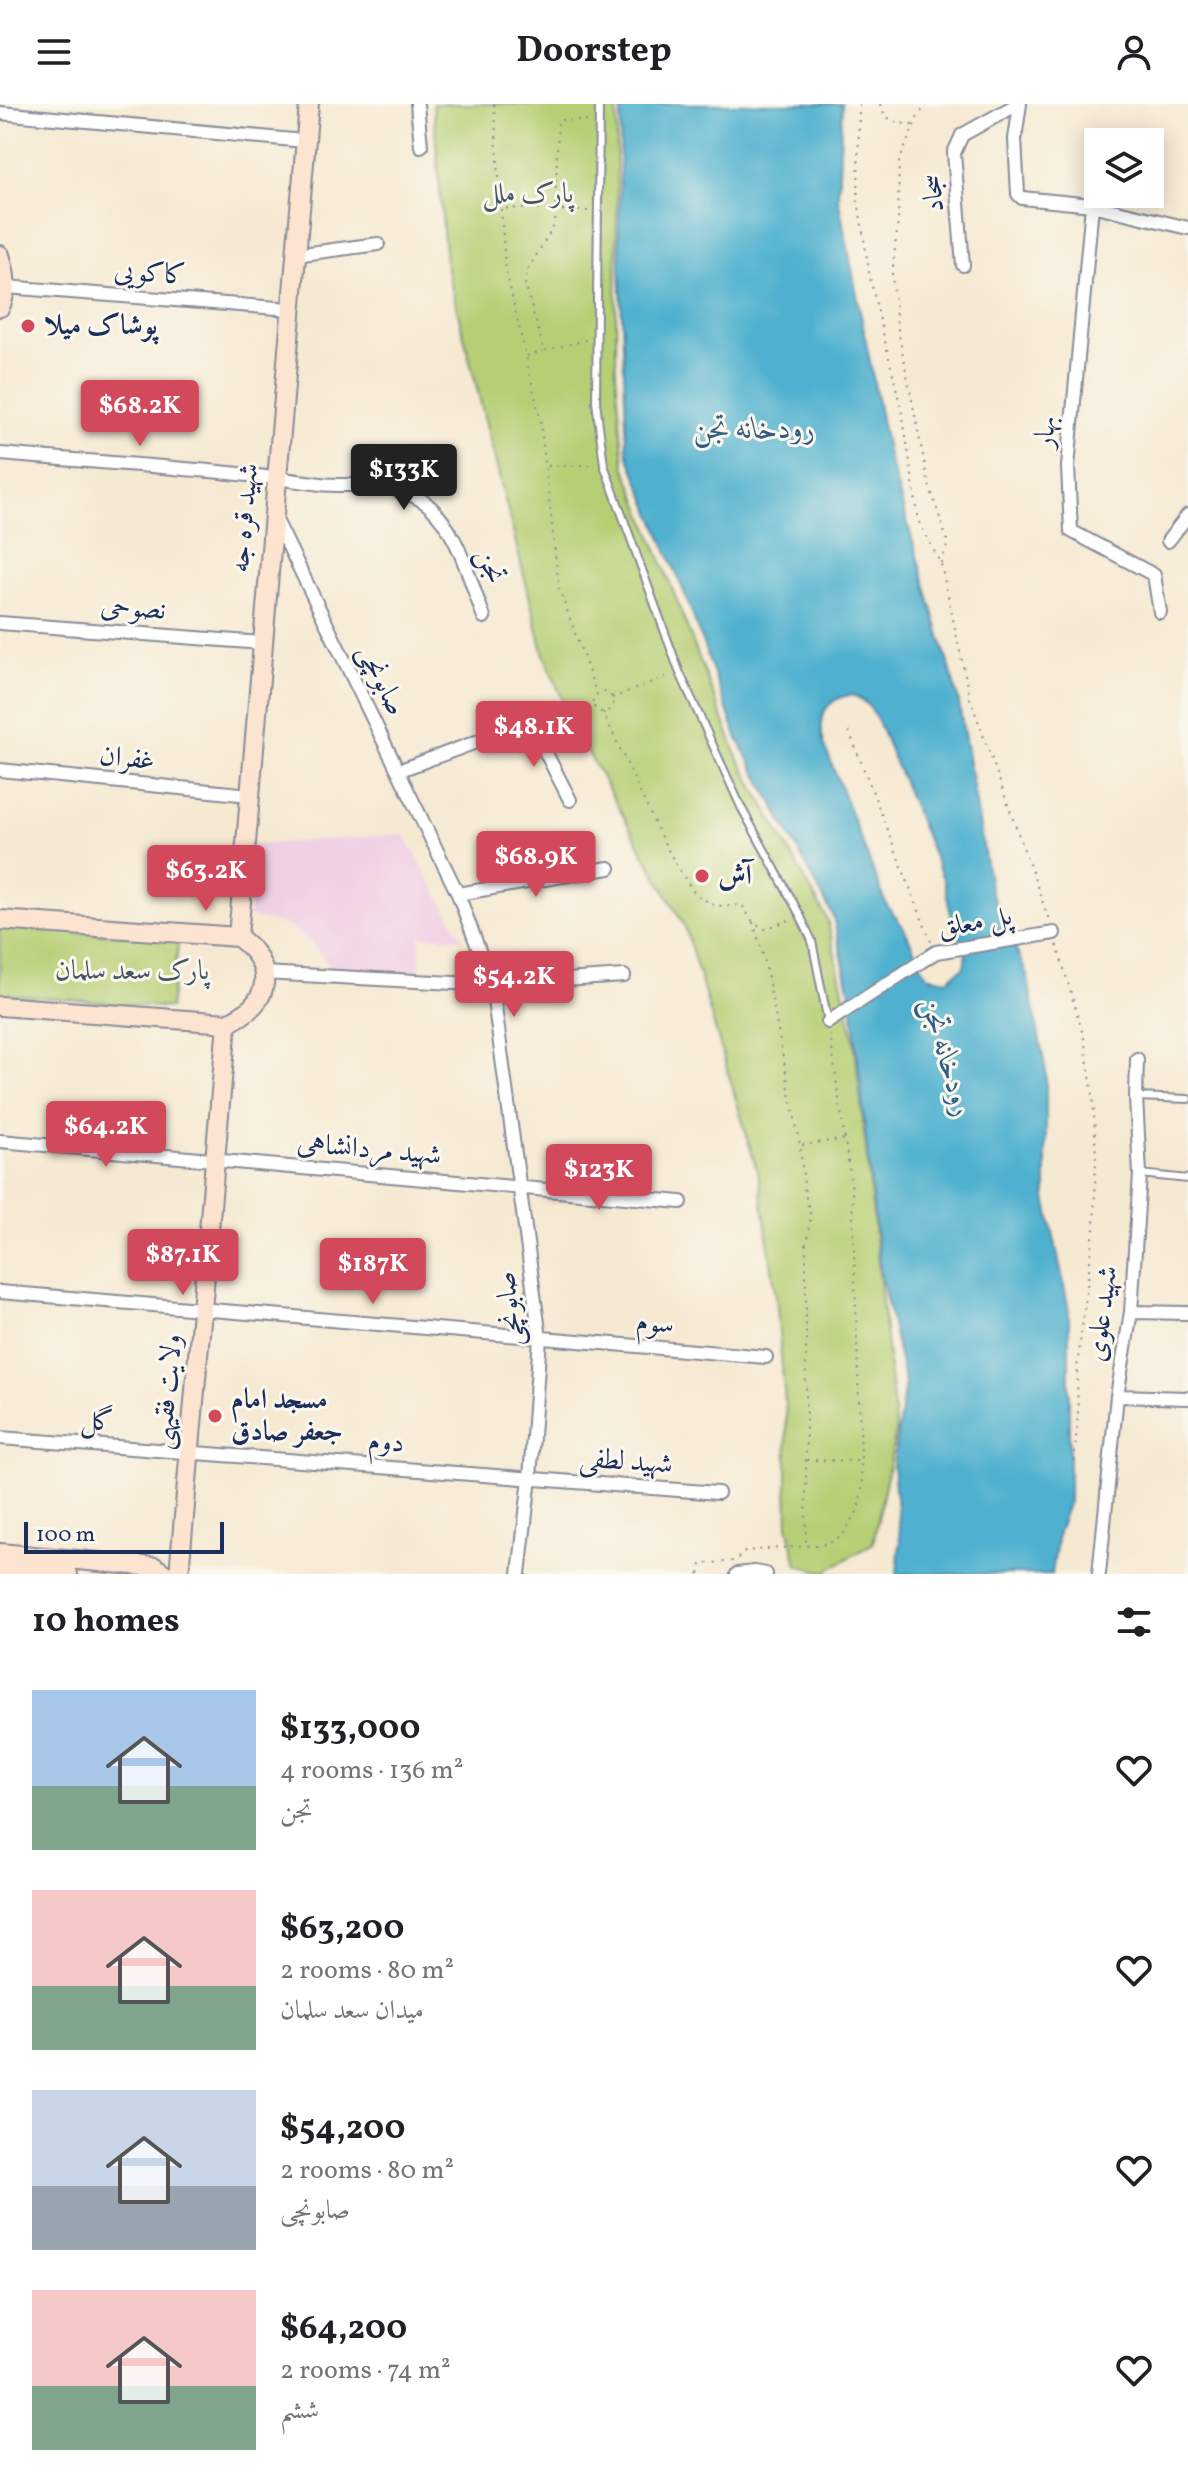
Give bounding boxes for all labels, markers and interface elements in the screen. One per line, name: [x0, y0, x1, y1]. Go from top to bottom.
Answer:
text: Doorstep: [516, 27, 672, 77]
icon: menu: [32, 30, 76, 74]
icon: person: [1112, 30, 1156, 74]
map controls: [1084, 128, 1164, 208]
button: layers: [1084, 128, 1164, 208]
street label: سجاد: [913, 172, 955, 214]
park label: پارک ملل: [482, 175, 575, 214]
street label: کاکویی: [112, 252, 188, 296]
place label: پوشاک میلا: [44, 307, 159, 346]
marker: پوشاک میلا: [19, 317, 37, 335]
pin: $68.2K: [75, 380, 205, 448]
text: $68.2K: [99, 388, 181, 424]
water label: رودخانه تجن: [693, 409, 815, 451]
street label: بهار: [1025, 414, 1067, 453]
pin: $133K: [348, 444, 460, 512]
text: $133K: [369, 452, 439, 488]
street label: شهید قره جه: [221, 462, 269, 574]
street label: تجن: [465, 542, 515, 590]
street label: نصوحی: [99, 587, 167, 631]
street label: صابونچی: [347, 638, 415, 722]
pin: $48.1K: [469, 701, 599, 769]
text: $48.1K: [494, 709, 574, 745]
street label: غفران: [97, 737, 157, 781]
pin: $68.9K: [471, 831, 601, 899]
text: $68.9K: [494, 839, 578, 875]
pin: $63.2K: [141, 845, 271, 913]
text: $63.2K: [165, 853, 247, 889]
place label: آش: [718, 857, 755, 896]
marker: آش: [693, 867, 711, 885]
street label: پل معلق: [935, 896, 1017, 949]
pin: $54.2K: [449, 951, 579, 1019]
park label: پارک سعد سلمان: [55, 952, 211, 991]
text: $54.2K: [473, 959, 555, 995]
water label: رودخانه تجن: [909, 992, 983, 1122]
pin: $64.2K: [41, 1101, 171, 1169]
text: $64.2K: [64, 1109, 148, 1145]
street label: شهید مردانشاهی: [295, 1124, 443, 1176]
pin: $123K: [543, 1144, 655, 1212]
text: $123K: [564, 1152, 634, 1188]
pin: $87.1K: [118, 1229, 248, 1297]
text: $87.1K: [145, 1237, 221, 1273]
pin: $187K: [317, 1238, 429, 1306]
text: $187K: [338, 1246, 408, 1282]
street label: شهید علوی: [1078, 1264, 1128, 1364]
street label: صابونچی: [487, 1270, 533, 1348]
street label: سوم: [634, 1303, 676, 1348]
street label: ولایت فقیهی: [144, 1332, 192, 1452]
place label: مسجد امام جعفر صادق: [231, 1381, 343, 1452]
street label: گل: [79, 1401, 115, 1443]
marker: مسجد امام جعفر صادق: [206, 1407, 224, 1425]
street label: دوم: [366, 1422, 406, 1467]
street label: شهید لطفی: [578, 1439, 674, 1485]
scale bar: [24, 1518, 224, 1554]
text: 100 m: [36, 1520, 95, 1551]
text: 10 homes: [32, 1599, 180, 1646]
icon: filters: [1112, 1600, 1156, 1644]
text: $133,000: [280, 1706, 421, 1753]
icon: home: [96, 1722, 192, 1818]
icon: heart: [1112, 1748, 1156, 1792]
text: 4 rooms · 136 m²: [280, 1753, 463, 1789]
text: تجن: [280, 1793, 313, 1829]
text: $63,200: [280, 1906, 404, 1953]
icon: home: [96, 1922, 192, 2018]
icon: heart: [1112, 1948, 1156, 1992]
text: 2 rooms · 80 m²: [280, 1953, 454, 1989]
text: میدان سعد سلمان: [280, 1993, 424, 2029]
text: $54,200: [280, 2106, 406, 2153]
icon: home: [96, 2122, 192, 2218]
icon: heart: [1112, 2148, 1156, 2192]
text: 2 rooms · 80 m²: [280, 2153, 454, 2189]
text: صابونچی: [280, 2193, 350, 2229]
text: $64,200: [280, 2306, 407, 2353]
icon: home: [96, 2322, 192, 2418]
icon: heart: [1112, 2348, 1156, 2392]
text: 2 rooms · 74 m²: [280, 2353, 451, 2389]
text: ششم: [280, 2393, 319, 2429]

